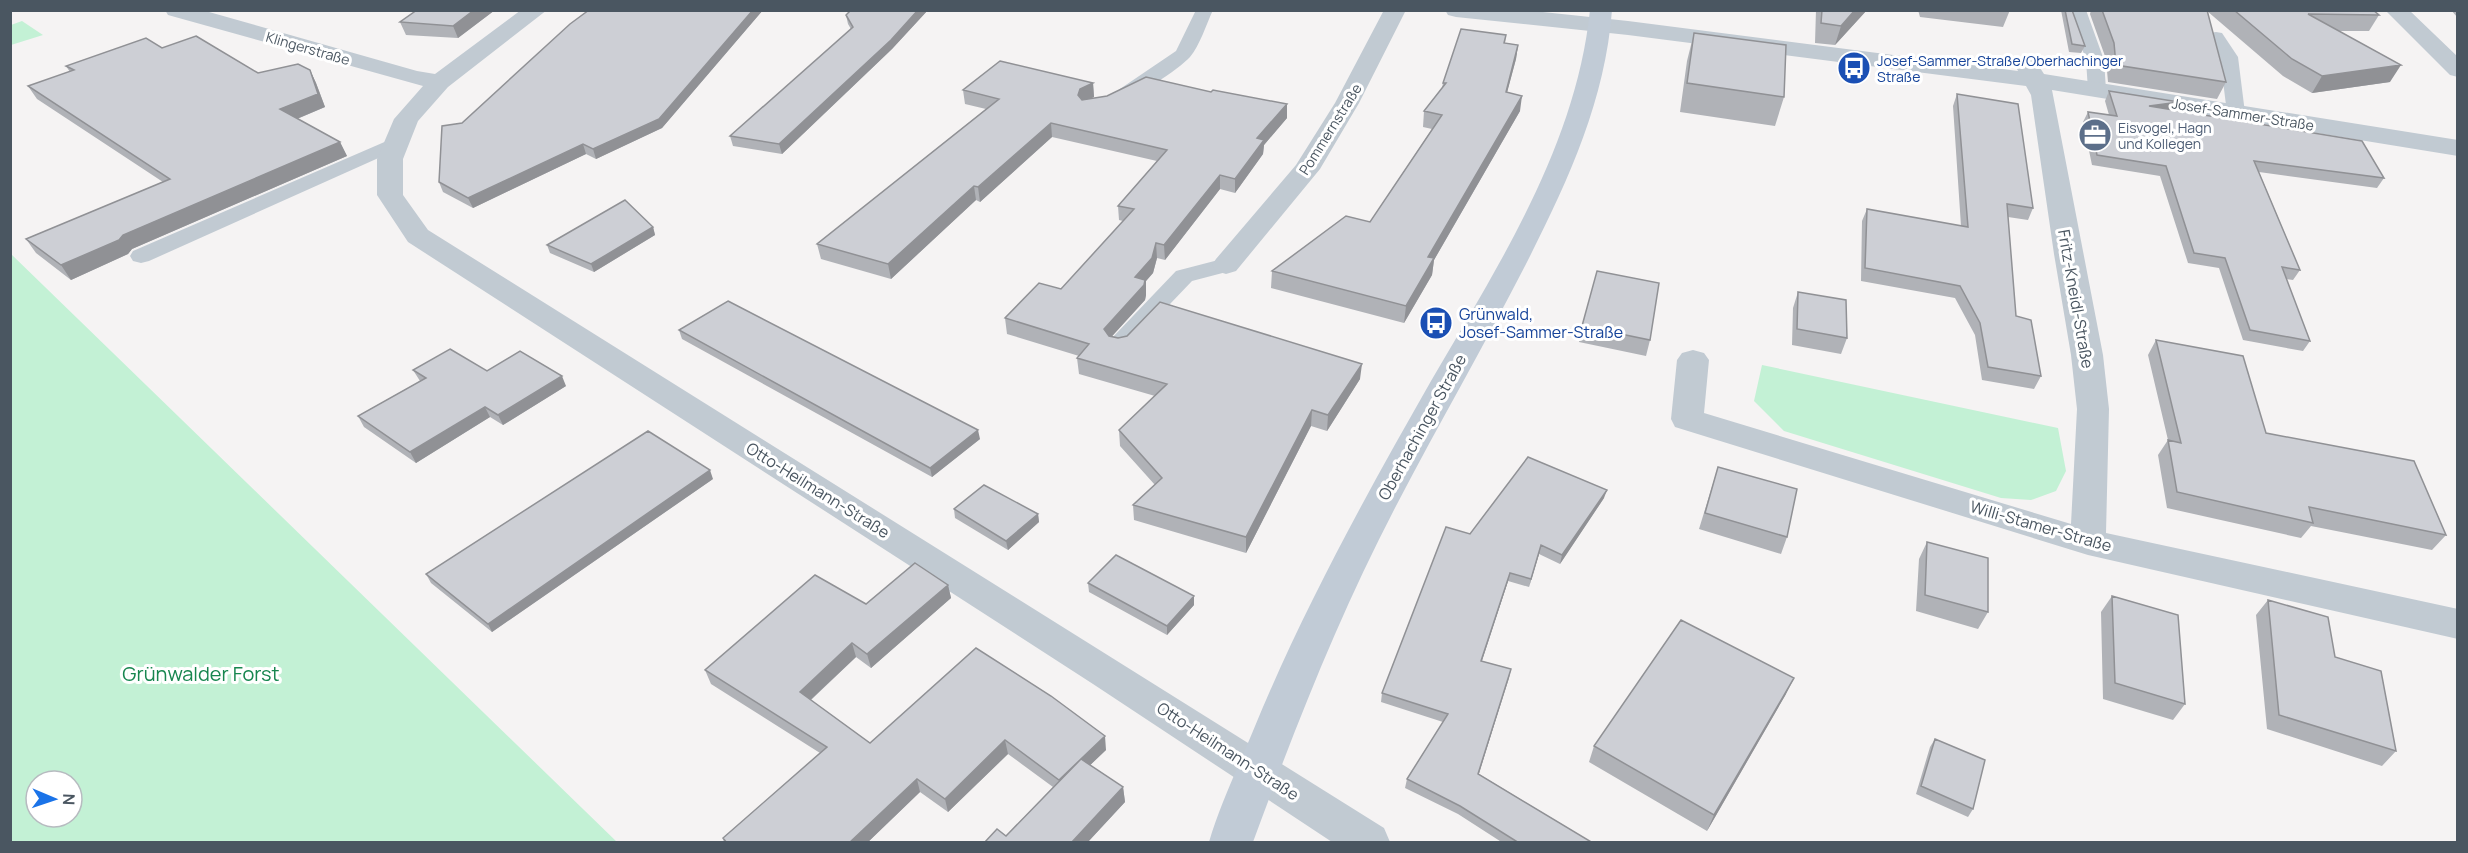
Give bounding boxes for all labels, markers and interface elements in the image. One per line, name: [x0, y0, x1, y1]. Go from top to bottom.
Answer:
street label: Klingerstraße: [264, 27, 352, 69]
bus stop icon: Josef-Sammer-Straße/Oberhachinger Straße: [1836, 50, 1872, 86]
place label: Josef-Sammer-Straße/Oberhachinger Straße: [1877, 51, 2123, 86]
street label: Pommernstraße: [1294, 80, 1366, 178]
street label: Josef-Sammer-Straße: [2171, 93, 2315, 135]
office icon: Eisvogel, Hagn und Kollegen: [2077, 117, 2113, 153]
place label: Eisvogel, Hagn und Kollegen: [2118, 118, 2212, 153]
street label: Fritz-Kneidl-Straße: [2053, 228, 2099, 370]
place label: Grünwald, Josef-Sammer-Straße: [1459, 303, 1623, 343]
bus stop icon: Grünwald, Josef-Sammer-Straße: [1418, 305, 1454, 341]
street label: Oberhachinger Straße: [1373, 350, 1471, 504]
street label: Otto-Heilmann-Straße: [742, 437, 894, 543]
street label: Willi-Stamer-Straße: [1968, 495, 2114, 557]
park label: Grünwalder Forst: [122, 660, 280, 687]
street label: Otto-Heilmann-Straße: [1153, 697, 1303, 805]
north arrow: [24, 769, 84, 829]
text: N: [58, 793, 80, 806]

